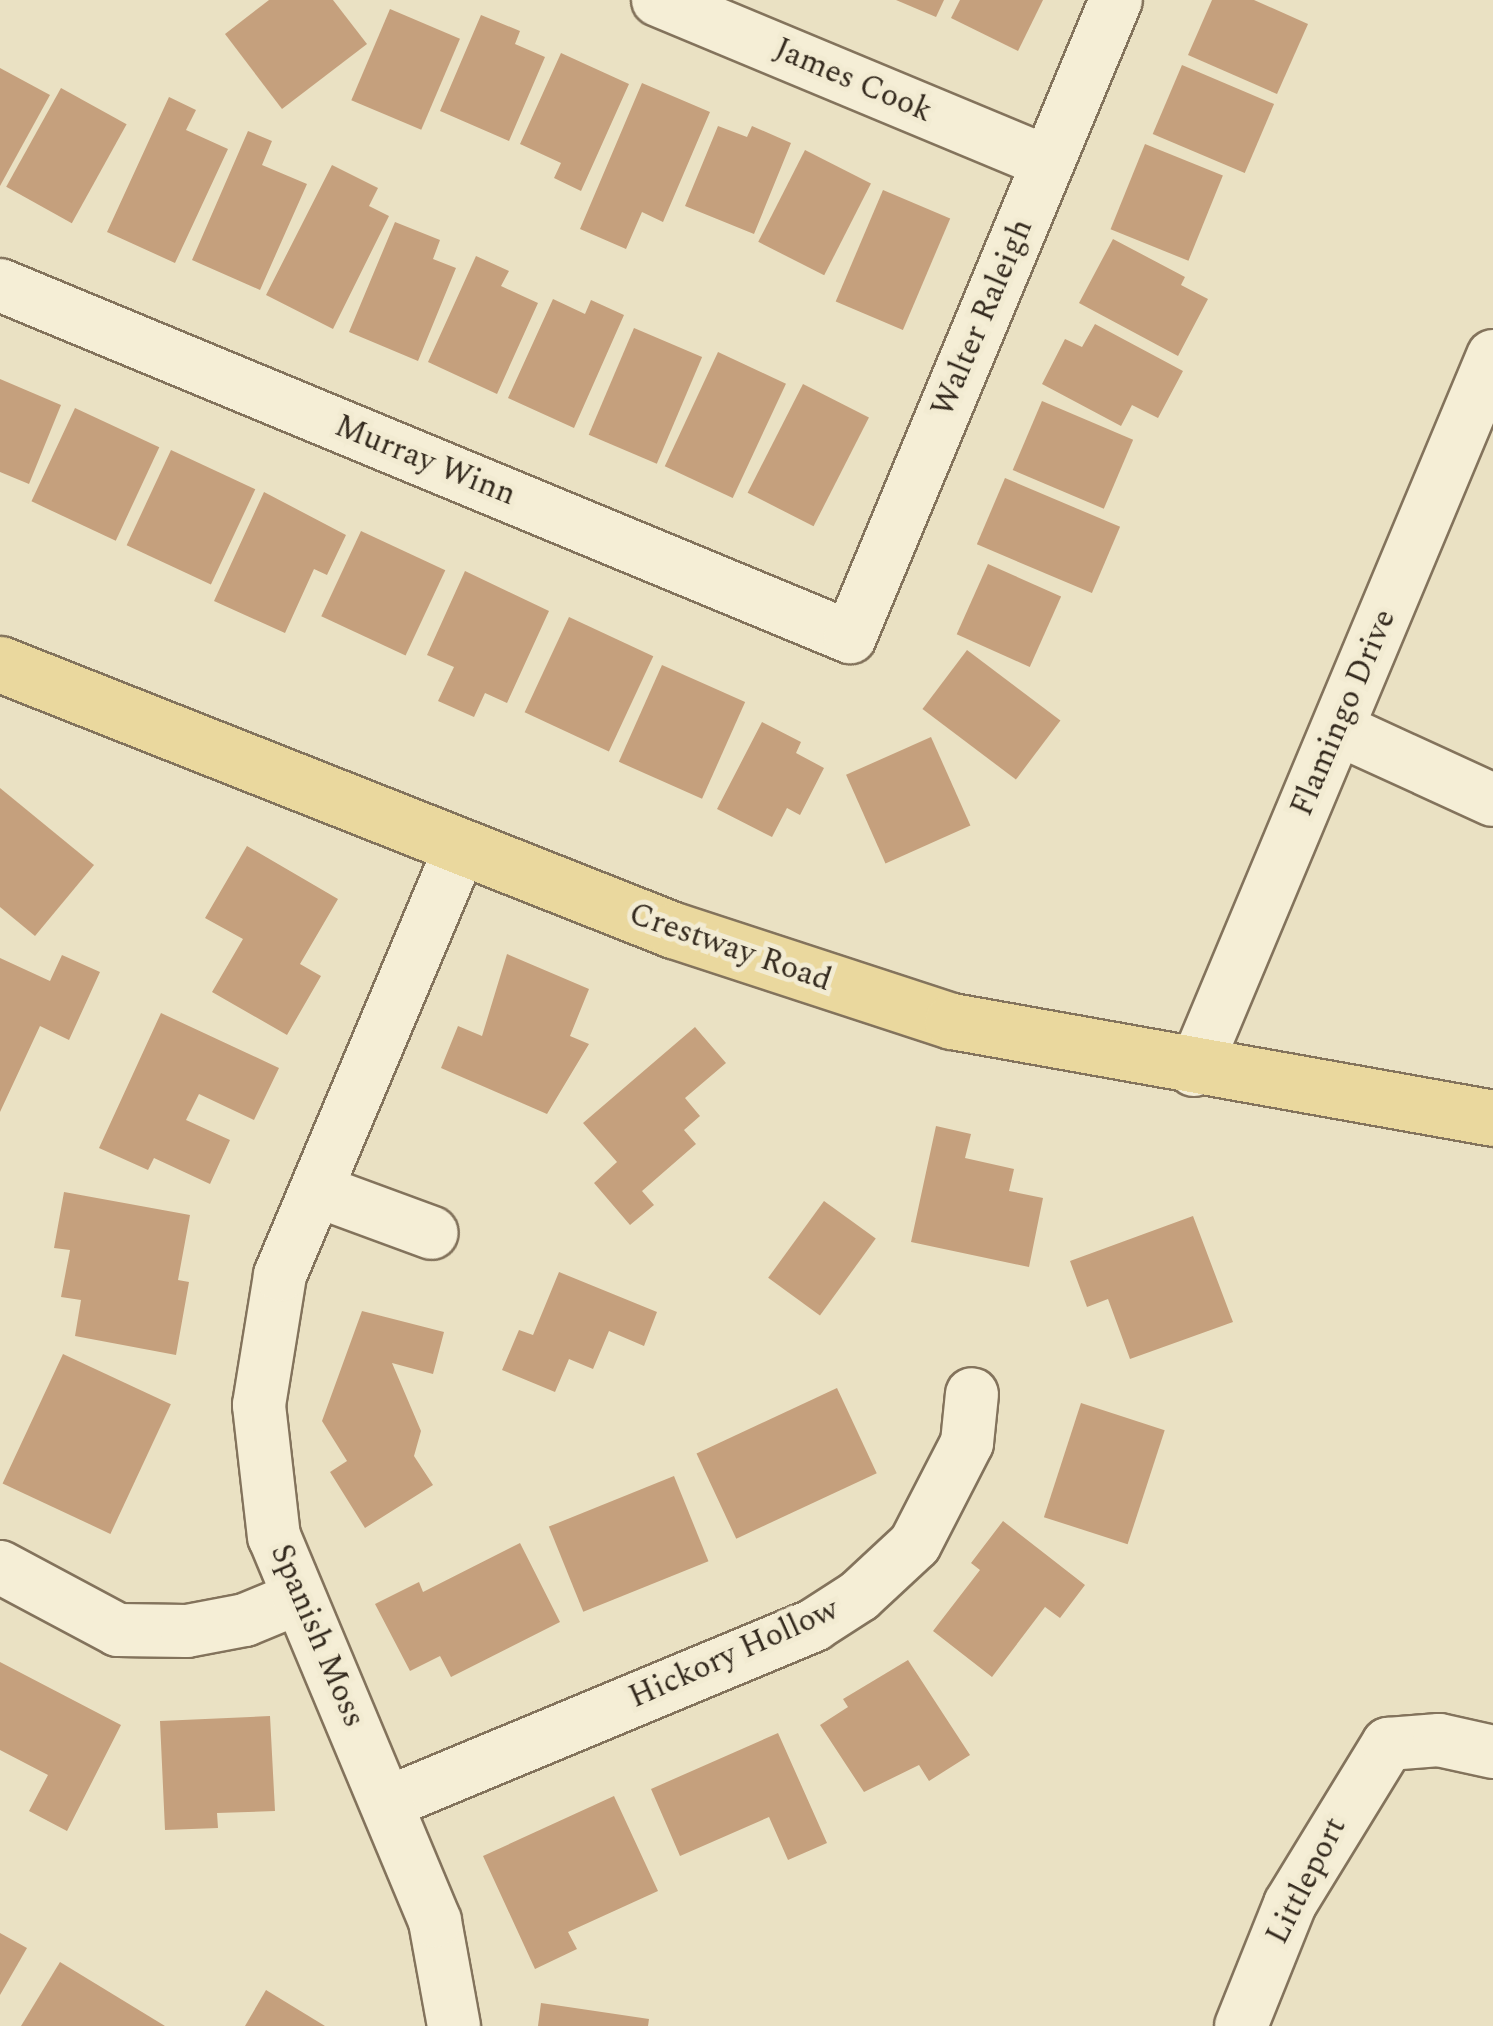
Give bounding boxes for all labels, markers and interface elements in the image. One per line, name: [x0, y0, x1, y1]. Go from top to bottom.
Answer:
street label: James Cook: [768, 31, 938, 131]
street label: Walter Raleigh: [924, 213, 1042, 423]
street label: Murray Winn: [329, 407, 521, 515]
street label: Flamingo Drive: [1283, 604, 1405, 822]
street label: Crestway Road: [624, 895, 836, 1001]
street label: Spanish Moss: [261, 1539, 373, 1733]
street label: Hickory Hollow: [623, 1591, 845, 1717]
street label: Littleport: [1259, 1811, 1355, 1951]

